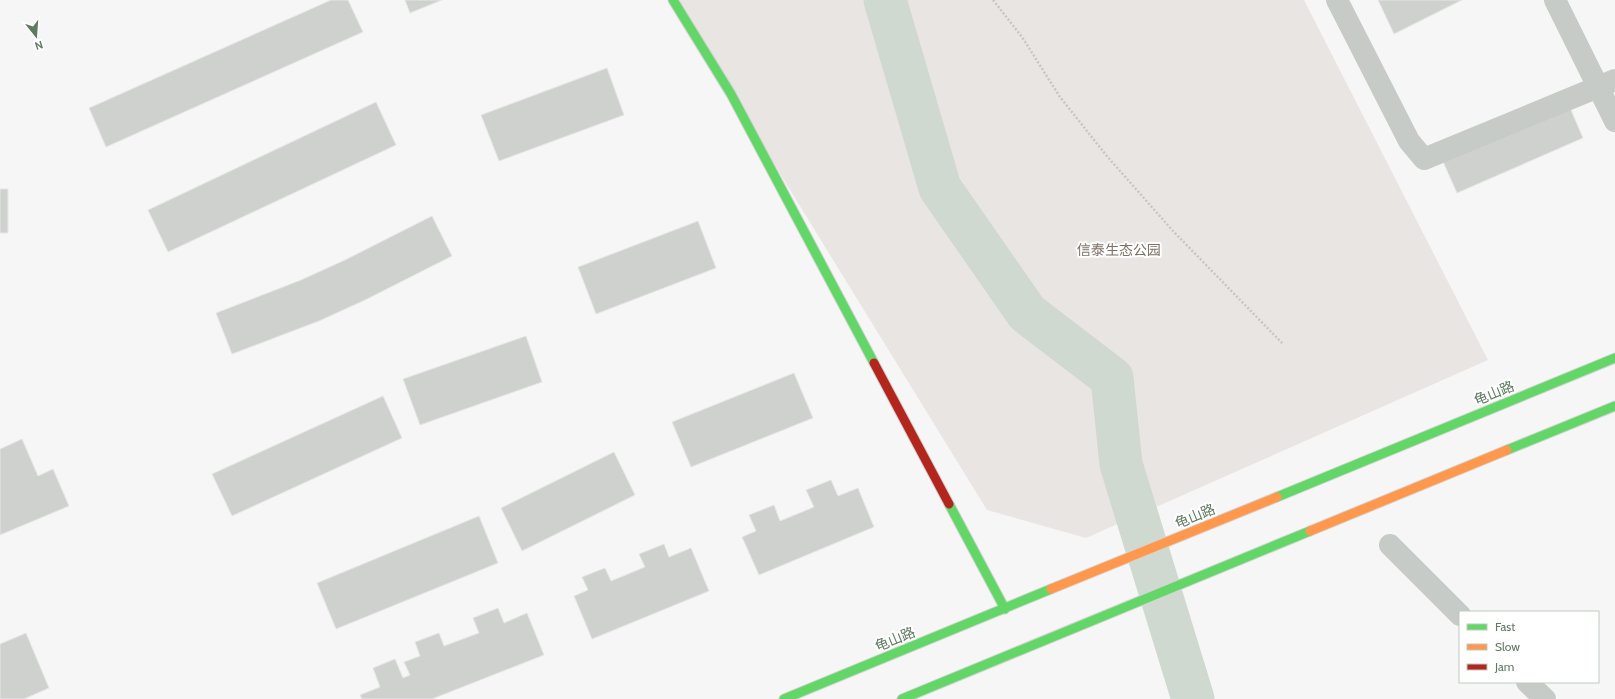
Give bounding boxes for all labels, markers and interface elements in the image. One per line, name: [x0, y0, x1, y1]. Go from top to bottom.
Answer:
north arrow: [16, 16, 56, 56]
text: N: [33, 38, 45, 53]
park label: 信泰生态公园: [1077, 241, 1161, 259]
street label: 龟山路: [1471, 377, 1517, 409]
street label: 龟山路: [1172, 500, 1218, 532]
legend: [1459, 611, 1599, 683]
text: Fast: [1495, 619, 1515, 634]
street label: 龟山路: [872, 623, 918, 655]
text: Slow: [1495, 639, 1520, 654]
text: Jam: [1494, 659, 1514, 674]

